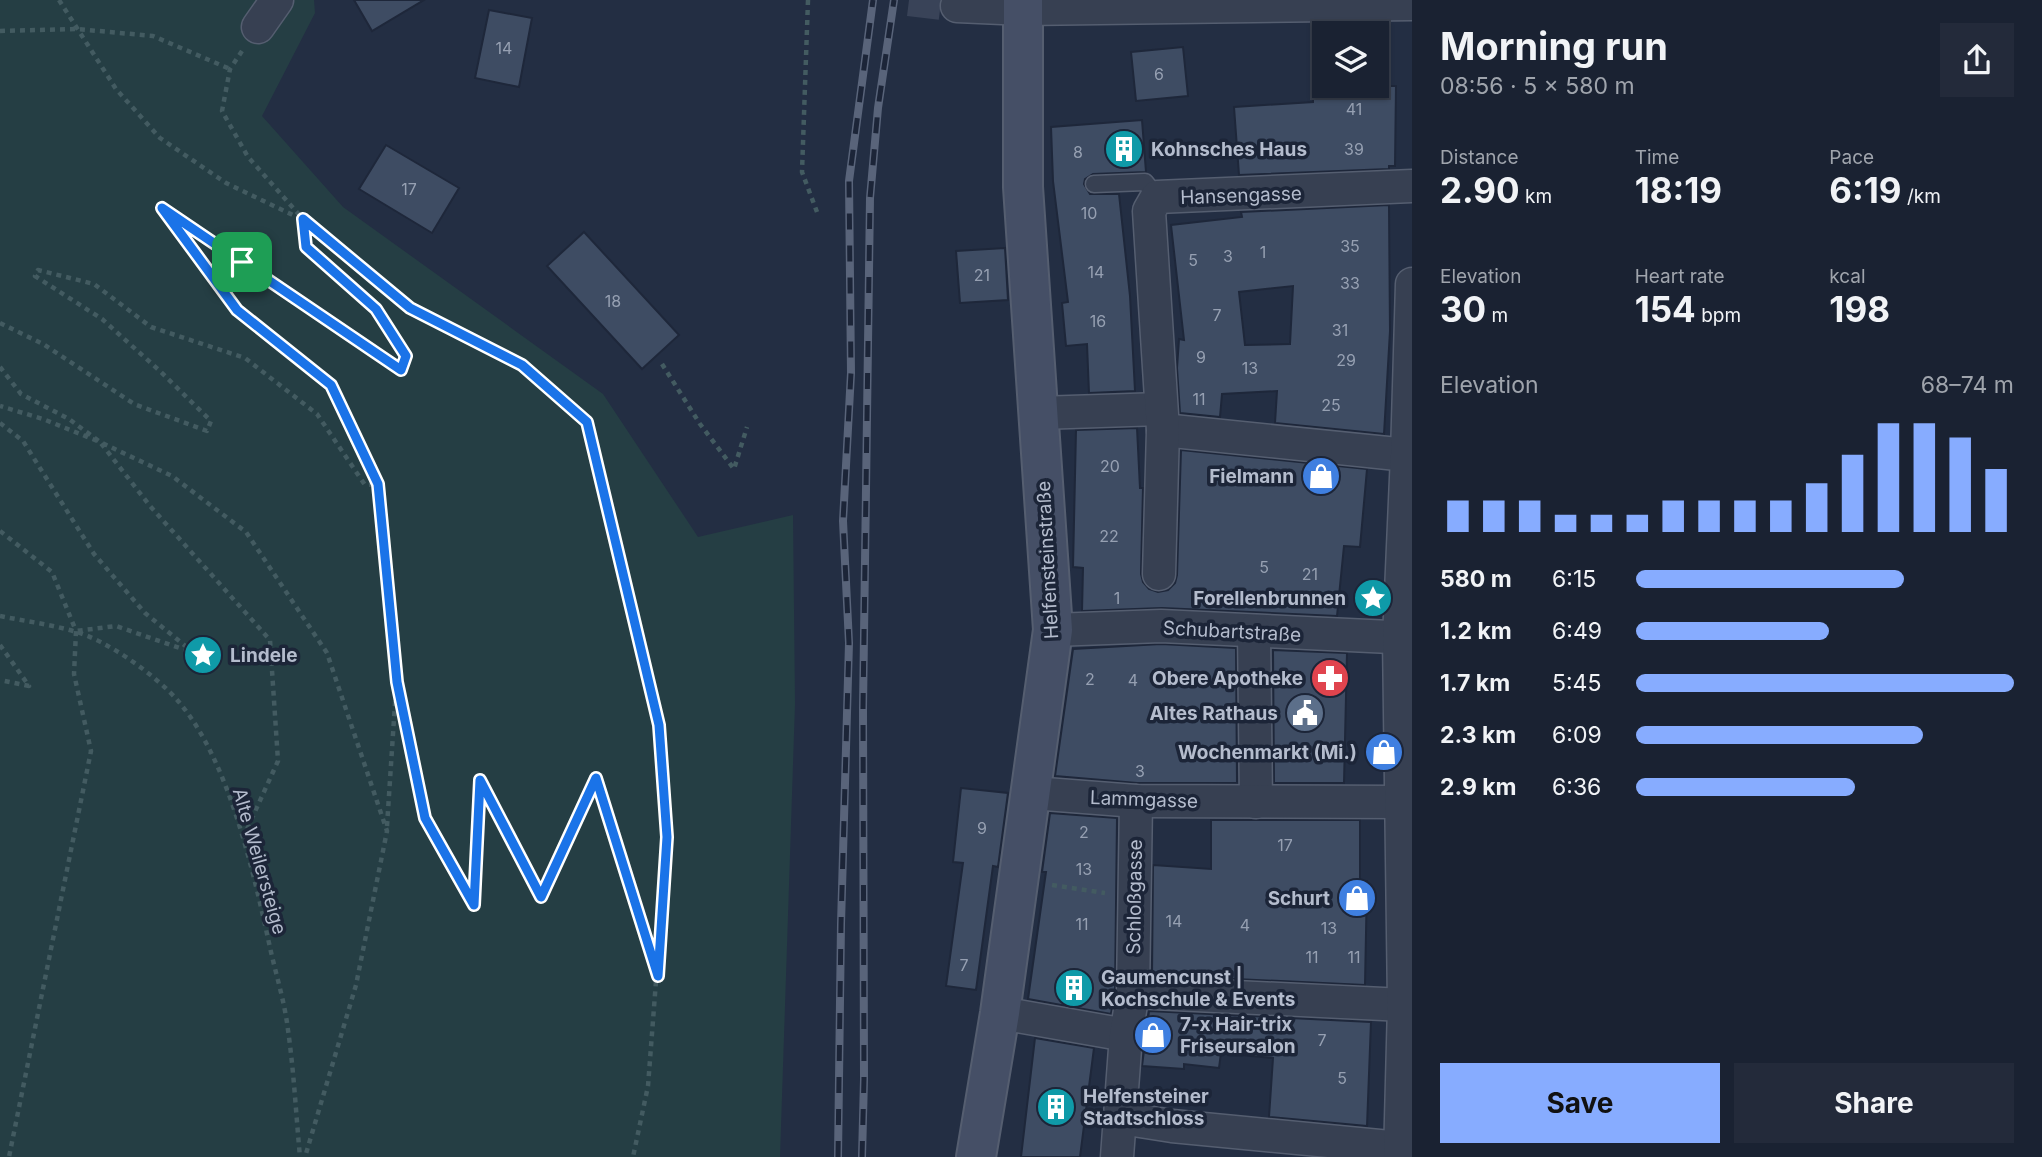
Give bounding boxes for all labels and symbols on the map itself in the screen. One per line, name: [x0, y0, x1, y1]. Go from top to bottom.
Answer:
house number: 14: [496, 38, 512, 58]
house number: 6: [1154, 64, 1164, 84]
house number: 41: [1346, 99, 1362, 119]
building icon: Kohnsches Haus: [1103, 128, 1145, 170]
place label: Kohnsches Haus: [1151, 138, 1307, 161]
house number: 39: [1344, 139, 1364, 159]
house number: 8: [1073, 142, 1083, 162]
house number: 17: [401, 179, 417, 199]
street label: Hansengasse: [1180, 182, 1302, 209]
house number: 10: [1081, 203, 1097, 223]
pin: [212, 232, 272, 292]
house number: 35: [1340, 236, 1360, 256]
house number: 1: [1260, 242, 1266, 262]
house number: 3: [1223, 246, 1233, 266]
house number: 5: [1188, 250, 1198, 270]
house number: 14: [1088, 262, 1104, 282]
house number: 21: [974, 265, 990, 285]
house number: 33: [1340, 273, 1360, 293]
house number: 18: [605, 291, 621, 311]
house number: 7: [1212, 305, 1222, 325]
house number: 16: [1090, 311, 1106, 331]
house number: 31: [1332, 320, 1348, 340]
house number: 9: [1196, 347, 1206, 367]
house number: 29: [1336, 350, 1356, 370]
house number: 13: [1242, 358, 1258, 378]
house number: 11: [1192, 389, 1206, 409]
house number: 25: [1321, 395, 1341, 415]
shop icon: Fielmann: [1300, 455, 1342, 497]
house number: 20: [1100, 456, 1120, 476]
place label: Fielmann: [1209, 465, 1294, 488]
street label: Helfensteinstraße: [1032, 480, 1063, 640]
house number: 22: [1099, 526, 1119, 546]
house number: 5: [1259, 557, 1269, 577]
house number: 21: [1302, 564, 1318, 584]
place icon: Forellenbrunnen: [1352, 577, 1394, 619]
place label: Forellenbrunnen: [1193, 587, 1346, 610]
house number: 1: [1114, 588, 1120, 608]
street label: Schubartstraße: [1162, 616, 1302, 647]
place icon: Lindele: [182, 634, 224, 676]
place label: Lindele: [230, 644, 297, 667]
pharmacy icon: Obere Apotheke: [1309, 657, 1351, 699]
place label: Obere Apotheke: [1152, 667, 1303, 690]
house number: 2: [1085, 669, 1095, 689]
house number: 4: [1128, 670, 1138, 690]
public building icon: Altes Rathaus: [1284, 692, 1326, 734]
place label: Altes Rathaus: [1149, 702, 1278, 725]
shop icon: Wochenmarkt (Mi.): [1363, 731, 1405, 773]
place label: Wochenmarkt (Mi.): [1178, 741, 1357, 764]
house number: 3: [1135, 761, 1145, 781]
street label: Alte Weilersteige: [228, 785, 291, 937]
street label: Lammgasse: [1090, 786, 1198, 813]
house number: 9: [977, 818, 987, 838]
house number: 2: [1079, 822, 1089, 842]
house number: 17: [1277, 835, 1293, 855]
street label: Schloßgasse: [1122, 839, 1147, 955]
house number: 13: [1076, 859, 1092, 879]
shop icon: Schurt: [1336, 877, 1378, 919]
place label: Schurt: [1268, 887, 1330, 910]
house number: 14: [1166, 911, 1182, 931]
house number: 11: [1075, 914, 1089, 934]
house number: 4: [1240, 915, 1250, 935]
house number: 13: [1321, 918, 1337, 938]
house number: 11: [1305, 947, 1319, 967]
house number: 11: [1347, 947, 1361, 967]
house number: 7: [959, 955, 969, 975]
place label: Gaumencunst | Kochschule & Events: [1101, 966, 1295, 1011]
building icon: Gaumencunst | Kochschule & Events: [1053, 967, 1095, 1009]
place label: 7-x Hair-trix Friseursalon: [1180, 1013, 1296, 1058]
shop icon: 7-x Hair-trix Friseursalon: [1132, 1014, 1174, 1056]
house number: 7: [1317, 1030, 1327, 1050]
house number: 5: [1337, 1068, 1347, 1088]
place label: Helfensteiner Stadtschloss: [1083, 1085, 1209, 1130]
building icon: Helfensteiner Stadtschloss: [1035, 1086, 1077, 1128]

